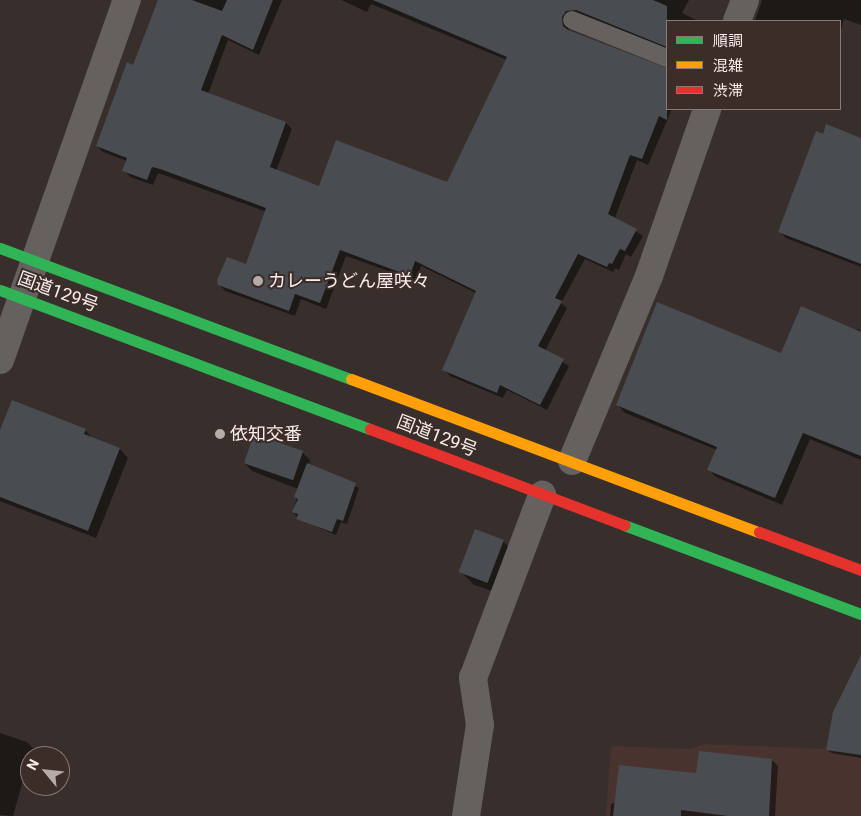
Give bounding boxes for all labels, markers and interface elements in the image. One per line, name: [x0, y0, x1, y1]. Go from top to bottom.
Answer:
legend: [666, 20, 841, 110]
text: 順調: [713, 32, 743, 50]
text: 混雑: [713, 57, 743, 75]
text: 渋滞: [713, 82, 743, 100]
street label: 国道129号: [15, 267, 101, 317]
place label: カレーうどん屋咲々: [268, 270, 430, 292]
marker: カレーうどん屋咲々: [252, 275, 264, 287]
street label: 国道129号: [394, 411, 480, 461]
place label: 依知交番: [230, 423, 302, 445]
marker: 依知交番: [214, 428, 226, 440]
north arrow: [20, 746, 70, 796]
text: N: [23, 756, 42, 773]

